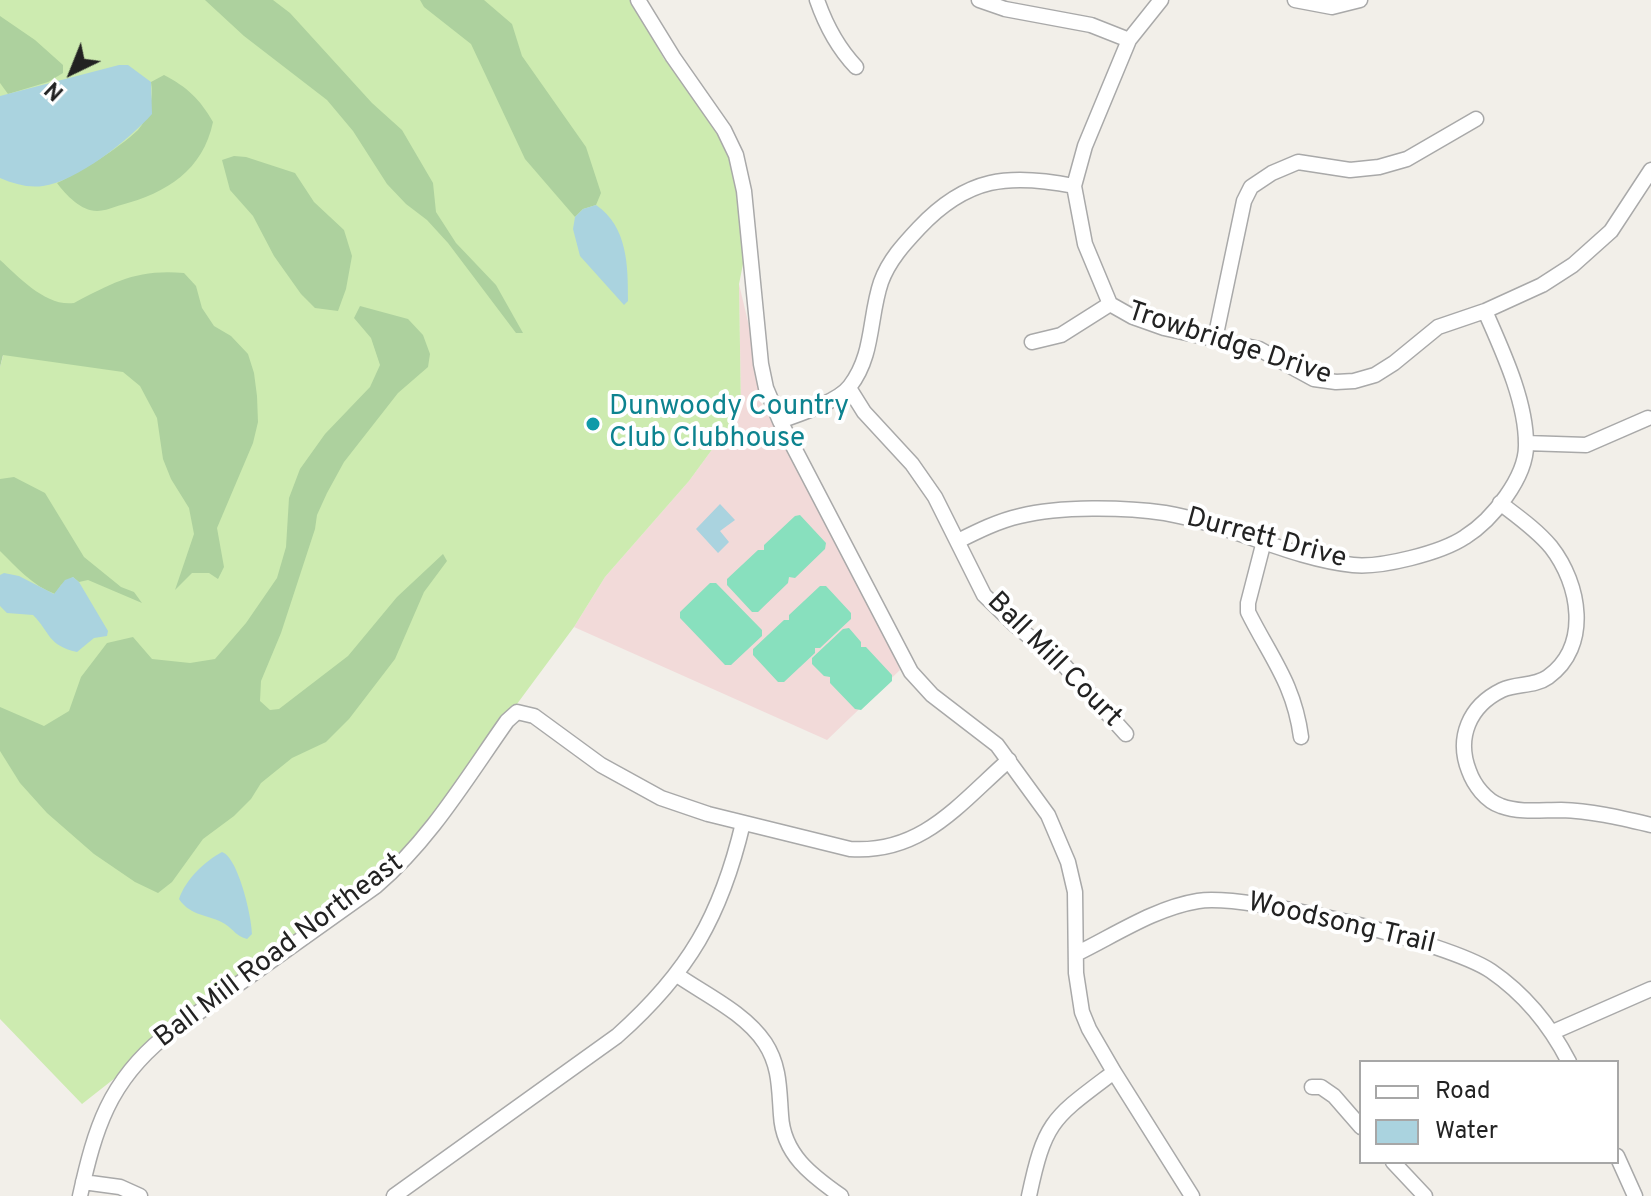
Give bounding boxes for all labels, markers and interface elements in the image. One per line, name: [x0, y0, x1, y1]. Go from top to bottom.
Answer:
north arrow: [32, 32, 112, 112]
text: N: [40, 75, 70, 105]
street label: Trowbridge Drive: [1123, 296, 1335, 394]
place label: Dunwoody Country Club Clubhouse: [609, 391, 849, 457]
marker: Dunwoody Country Club Clubhouse: [584, 415, 602, 433]
street label: Durrett Drive: [1182, 502, 1350, 578]
street label: Ball Mill Court: [978, 586, 1128, 736]
street label: Ball Mill Road Northeast: [149, 847, 411, 1057]
street label: Woodsong Trail: [1244, 887, 1438, 963]
legend: [1359, 1060, 1619, 1164]
text: Road: [1435, 1077, 1491, 1107]
text: Water: [1435, 1117, 1498, 1147]

